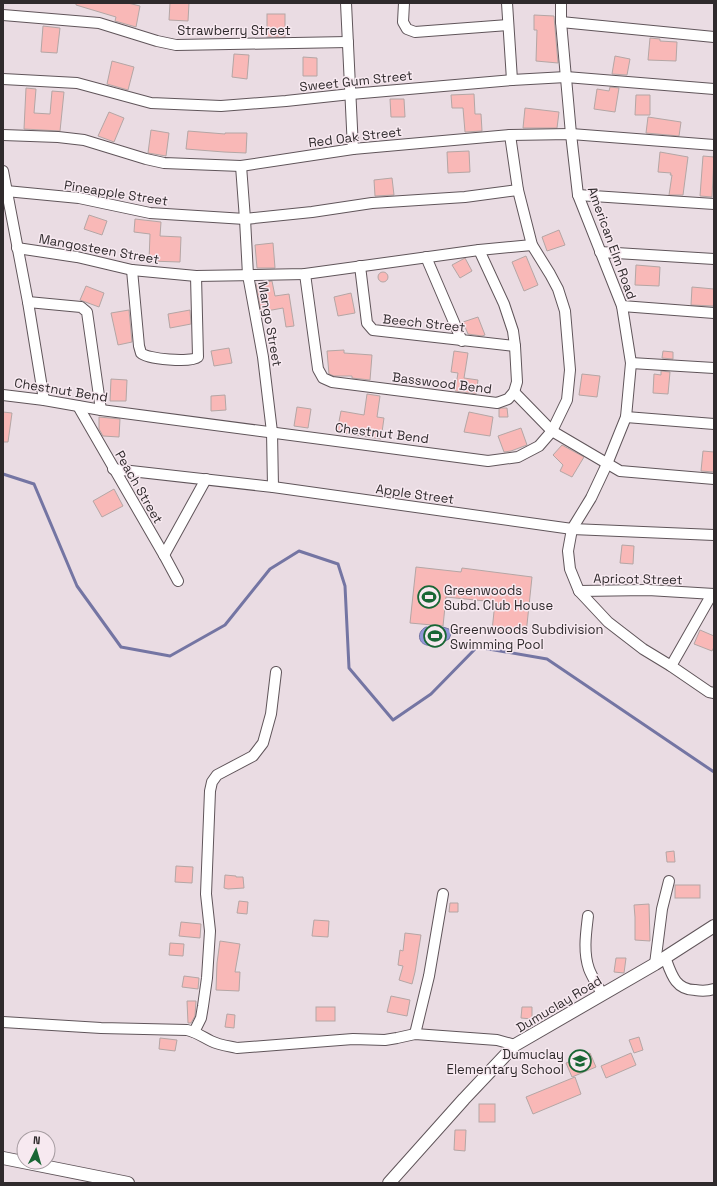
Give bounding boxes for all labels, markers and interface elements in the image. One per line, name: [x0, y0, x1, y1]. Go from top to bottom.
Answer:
street label: Strawberry Street: [177, 22, 291, 39]
street label: Sweet Gum Street: [299, 67, 413, 95]
street label: Red Oak Street: [307, 123, 403, 151]
street label: Pineapple Street: [63, 176, 169, 210]
street label: American Elm Road: [584, 184, 640, 302]
street label: Mangosteen Street: [37, 230, 161, 268]
street label: Mango Street: [254, 280, 286, 368]
street label: Beech Street: [382, 310, 466, 336]
street label: Basswood Bend: [391, 368, 493, 398]
street label: Chestnut Bend: [13, 374, 109, 406]
street label: Chestnut Bend: [334, 419, 430, 447]
street label: Peach Street: [111, 448, 167, 527]
street label: Apple Street: [375, 480, 455, 508]
street label: Apricot Street: [593, 570, 683, 588]
place label: Greenwoods Subd. Club House: [444, 582, 553, 614]
sports icon: Greenwoods Subd. Club House: [416, 584, 442, 610]
place label: Greenwoods Subdivision Swimming Pool: [450, 621, 604, 653]
sports icon: Greenwoods Subdivision Swimming Pool: [422, 623, 448, 649]
street label: Dumuclay Road: [513, 972, 605, 1036]
place label: Dumuclay Elementary School: [447, 1046, 564, 1078]
school or university icon: Dumuclay Elementary School: [567, 1048, 593, 1074]
north arrow: [16, 1130, 56, 1170]
text: N: [33, 1133, 41, 1147]

